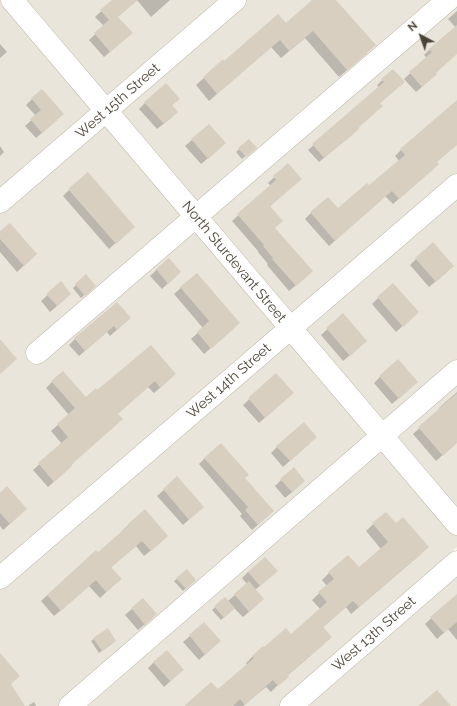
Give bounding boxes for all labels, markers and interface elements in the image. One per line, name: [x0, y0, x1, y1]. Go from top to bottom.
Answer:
north arrow: [401, 16, 441, 56]
text: N: [405, 19, 420, 34]
street label: West 15th Street: [73, 60, 163, 142]
street label: North Sturdevant Street: [178, 198, 290, 326]
street label: West 14th Street: [184, 340, 274, 422]
street label: West 13th Street: [329, 593, 419, 675]

